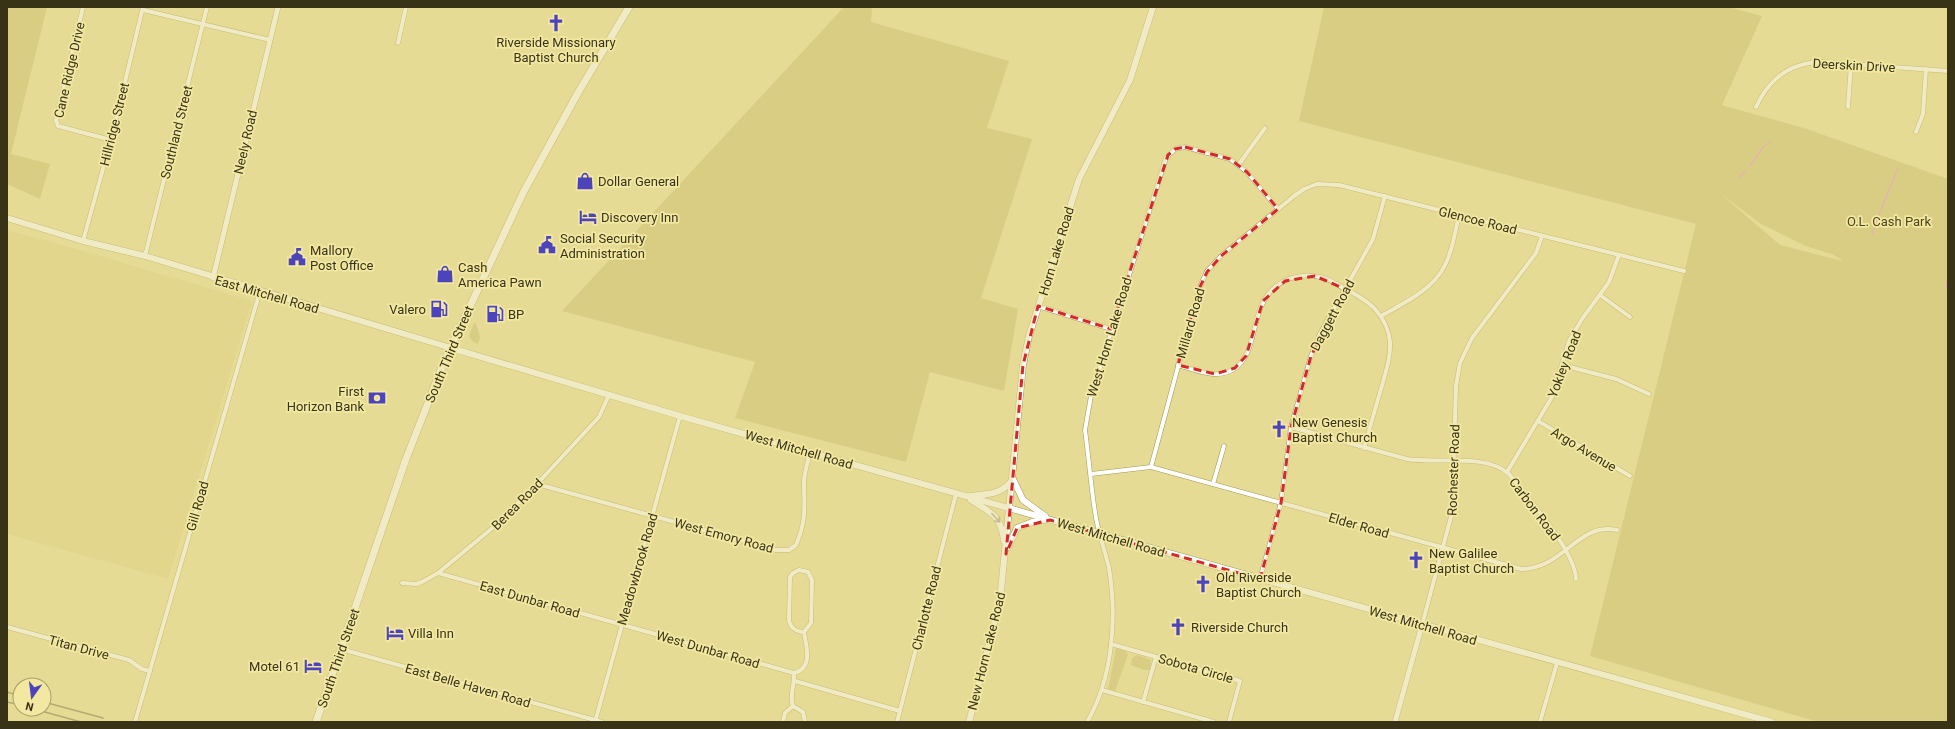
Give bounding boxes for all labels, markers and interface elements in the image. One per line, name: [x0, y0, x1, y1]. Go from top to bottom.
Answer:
church icon: Riverside Missionary Baptist Church: [546, 13, 566, 33]
street label: Cane Ridge Drive: [51, 21, 88, 120]
place label: Riverside Missionary Baptist Church: [496, 35, 616, 65]
street label: Deerskin Drive: [1812, 56, 1896, 75]
street label: Hillridge Street: [97, 81, 132, 167]
street label: Southland Street: [158, 84, 195, 181]
street label: Neely Road: [231, 109, 260, 176]
shop icon: Dollar General: [575, 171, 595, 191]
place label: Dollar General: [598, 174, 679, 189]
street label: Glencoe Road: [1437, 203, 1519, 237]
street label: Horn Lake Road: [1036, 205, 1077, 297]
hotel icon: Discovery Inn: [578, 207, 598, 227]
place label: Discovery Inn: [601, 210, 678, 225]
park label: O.L. Cash Park: [1847, 214, 1932, 229]
place label: Social Security Administration: [560, 231, 645, 261]
public building icon: Social Security Administration: [537, 235, 557, 255]
place label: Mallory Post Office: [310, 243, 374, 273]
public building icon: Mallory Post Office: [287, 247, 307, 267]
place label: Cash America Pawn: [458, 260, 542, 290]
shop icon: Cash America Pawn: [435, 264, 455, 284]
street label: East Mitchell Road: [213, 272, 321, 317]
street label: West Horn Lake Road: [1084, 275, 1135, 399]
street label: Daggett Road: [1307, 277, 1358, 353]
street label: Millard Road: [1173, 286, 1208, 360]
fuel station icon: Valero: [429, 299, 449, 319]
place label: Valero: [389, 302, 426, 317]
street label: South Third Street: [422, 303, 477, 405]
fuel station icon: BP: [485, 304, 505, 324]
place label: BP: [508, 307, 524, 322]
street label: Yokley Road: [1545, 329, 1584, 400]
place label: First Horizon Bank: [287, 384, 364, 414]
bank icon: First Horizon Bank: [367, 388, 387, 408]
place label: New Genesis Baptist Church: [1292, 415, 1377, 445]
church icon: New Genesis Baptist Church: [1269, 419, 1289, 439]
street label: Rochester Road: [1444, 424, 1463, 516]
street label: Argo Avenue: [1548, 424, 1619, 475]
street label: West Mitchell Road: [743, 427, 854, 472]
street label: Carbon Road: [1506, 475, 1563, 544]
street label: Berea Road: [489, 476, 546, 533]
street label: Gill Road: [183, 479, 212, 533]
street label: Elder Road: [1327, 510, 1391, 541]
street label: Meadowbrook Road: [614, 511, 661, 627]
one-way arrow: [991, 513, 1000, 523]
street label: West Emory Road: [673, 515, 775, 556]
street label: West Mitchell Road: [1055, 515, 1166, 560]
place label: New Galilee Baptist Church: [1429, 546, 1514, 576]
church icon: New Galilee Baptist Church: [1406, 550, 1426, 570]
street label: Charlotte Road: [909, 565, 944, 652]
place label: Old Riverside Baptist Church: [1216, 570, 1301, 600]
church icon: Old Riverside Baptist Church: [1193, 574, 1213, 594]
street label: East Dunbar Road: [478, 578, 582, 621]
street label: New Horn Lake Road: [965, 591, 1008, 712]
street label: West Mitchell Road: [1367, 603, 1478, 648]
street label: South Third Street: [314, 607, 362, 710]
church icon: Riverside Church: [1168, 617, 1188, 637]
place label: Riverside Church: [1191, 620, 1288, 635]
hotel icon: Villa Inn: [385, 623, 405, 643]
place label: Villa Inn: [408, 626, 454, 641]
street label: West Dunbar Road: [654, 628, 761, 671]
street label: Titan Drive: [47, 632, 111, 663]
street label: Sobota Circle: [1157, 651, 1235, 686]
hotel icon: Motel 61: [303, 656, 323, 676]
place label: Motel 61: [249, 659, 300, 674]
street label: East Belle Haven Road: [403, 660, 532, 711]
north arrow: [12, 677, 52, 717]
text: N: [24, 699, 35, 713]

